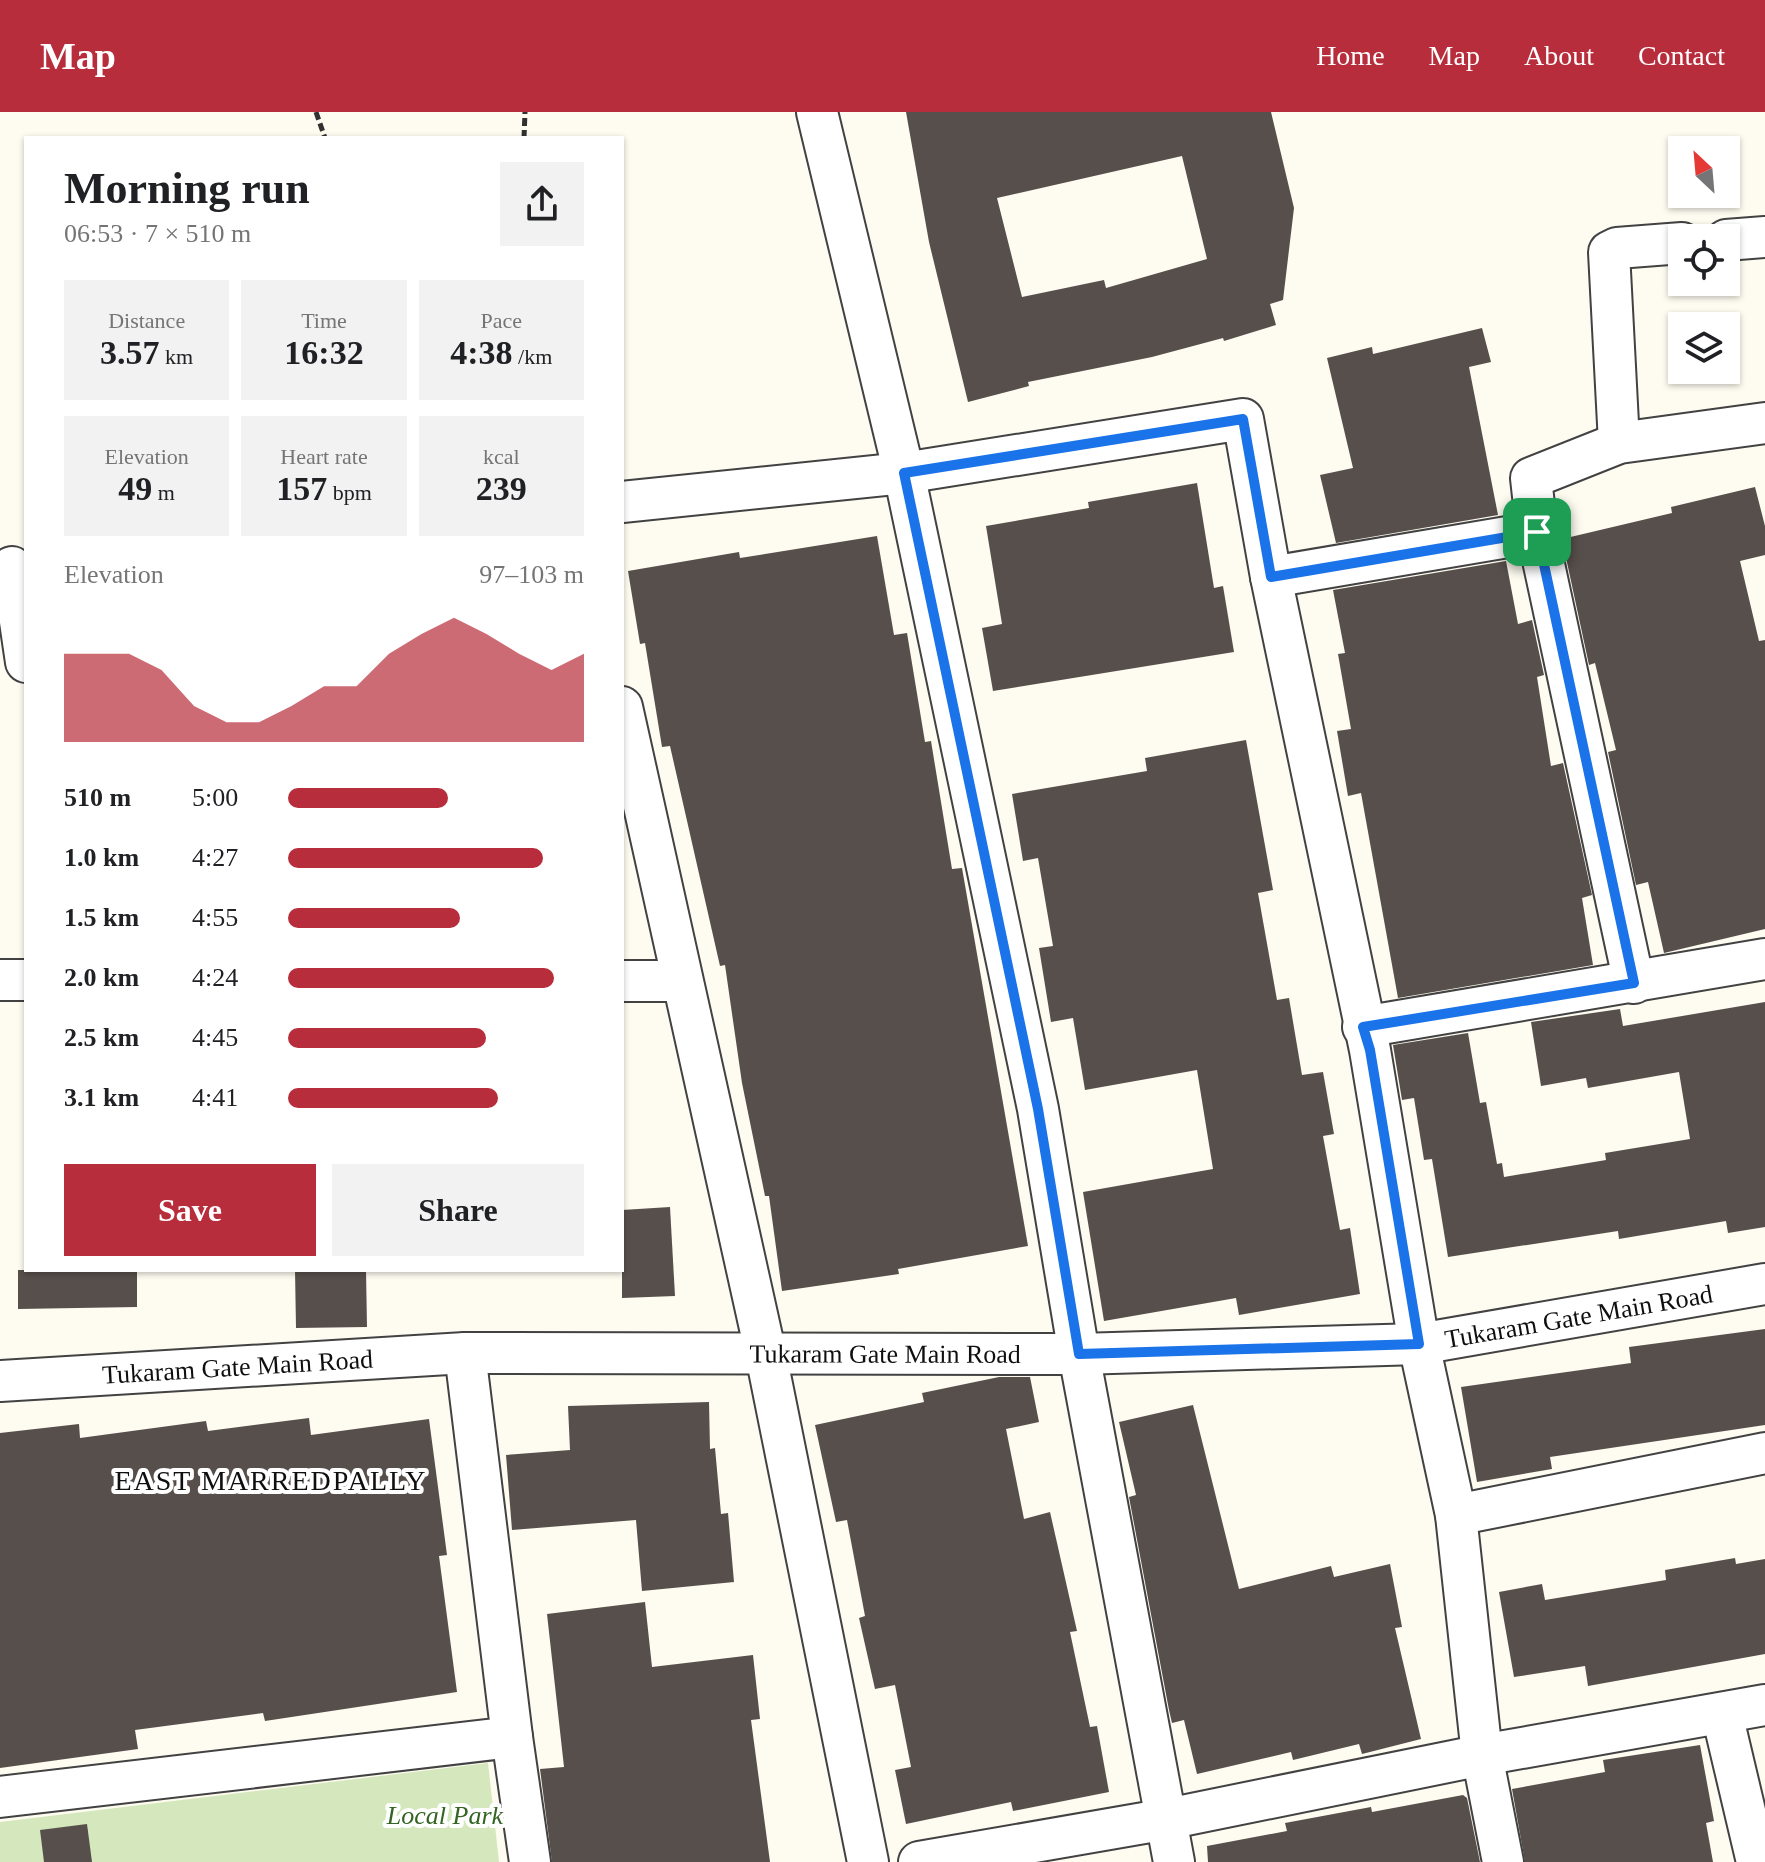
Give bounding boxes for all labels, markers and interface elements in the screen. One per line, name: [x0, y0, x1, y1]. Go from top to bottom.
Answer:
text: Map: [40, 35, 116, 77]
text: Home: [1316, 40, 1385, 71]
text: Map: [1429, 40, 1480, 71]
text: About: [1524, 40, 1594, 71]
text: Contact: [1638, 40, 1725, 71]
north arrow: [1668, 136, 1740, 208]
map controls: [1668, 136, 1740, 384]
button: share: [500, 162, 584, 246]
text: Morning run: [64, 164, 310, 213]
text: 06:53 · 7 × 510 m: [64, 219, 251, 248]
button: locate: [1668, 224, 1740, 296]
text: Distance: [108, 308, 185, 333]
text: Time: [301, 308, 347, 333]
text: Pace: [481, 308, 522, 333]
button: layers: [1668, 312, 1740, 384]
text: 3.57: [100, 334, 160, 371]
text: 16:32: [284, 334, 364, 371]
text: 4:38: [450, 334, 513, 371]
text: km: [160, 344, 193, 369]
text: /km: [513, 344, 552, 369]
text: Elevation: [105, 444, 189, 469]
text: Heart rate: [280, 444, 368, 469]
text: kcal: [483, 444, 520, 469]
text: 49: [118, 470, 152, 507]
text: 157: [276, 470, 327, 507]
text: 239: [476, 470, 527, 507]
text: m: [152, 480, 175, 505]
text: bpm: [327, 480, 372, 505]
pin: [1503, 498, 1571, 566]
icon: arrive: [1515, 510, 1559, 554]
text: Elevation: [64, 560, 164, 589]
text: 97–103 m: [479, 560, 584, 589]
text: 510 m: [64, 783, 131, 812]
text: 5:00: [192, 783, 238, 812]
text: 1.0 km: [64, 843, 139, 872]
text: 4:27: [192, 843, 238, 872]
text: 1.5 km: [64, 903, 139, 932]
text: 4:55: [192, 903, 238, 932]
text: 2.0 km: [64, 963, 139, 992]
text: 4:24: [192, 963, 238, 992]
text: 2.5 km: [64, 1023, 139, 1052]
text: 4:45: [192, 1023, 238, 1052]
text: 3.1 km: [64, 1083, 139, 1112]
text: 4:41: [192, 1083, 238, 1112]
button: Save: [64, 1164, 316, 1256]
button: Share: [332, 1164, 584, 1256]
street label: Tukaram Gate Main Road: [1443, 1279, 1715, 1354]
street label: Tukaram Gate Main Road: [749, 1339, 1021, 1369]
street label: Tukaram Gate Main Road: [101, 1345, 374, 1390]
district label: EAST MARREDPALLY: [114, 1465, 428, 1496]
park label: Local Park: [386, 1801, 504, 1830]

